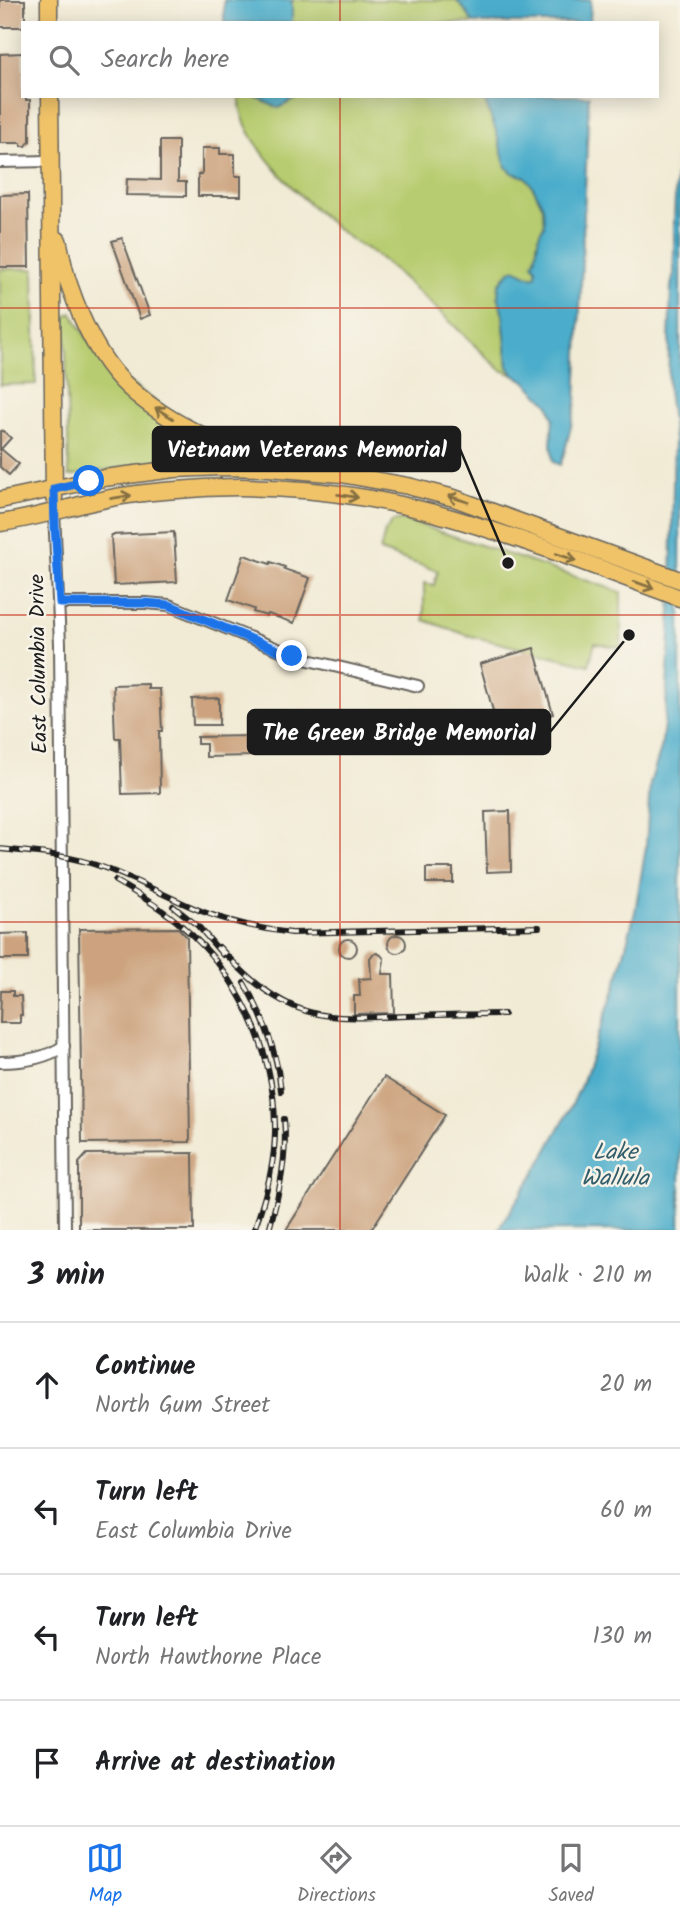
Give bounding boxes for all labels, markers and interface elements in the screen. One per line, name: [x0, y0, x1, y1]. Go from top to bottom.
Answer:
search box: [21, 21, 659, 98]
text: Search here: [101, 39, 229, 81]
icon: search: [45, 41, 83, 79]
one-way arrow: [154, 405, 174, 419]
callout: Vietnam Veterans Memorial: [153, 427, 460, 471]
text: Vietnam Veterans Memorial: [167, 433, 448, 469]
route start: [73, 465, 104, 496]
one-way arrow: [109, 490, 132, 503]
one-way arrow: [336, 490, 359, 503]
one-way arrow: [448, 492, 470, 505]
one-way arrow: [555, 552, 577, 564]
street label: East Columbia Drive: [21, 573, 58, 754]
one-way arrow: [633, 580, 655, 592]
route end: [276, 640, 307, 671]
callout: The Green Bridge Memorial: [248, 710, 550, 754]
text: The Green Bridge Memorial: [262, 716, 537, 752]
water label: Lake Wallula: [581, 1135, 651, 1197]
text: 3 min: [28, 1252, 105, 1300]
text: Walk · 210 m: [523, 1258, 652, 1294]
text: Continue: [95, 1346, 196, 1388]
icon: ahead: [28, 1366, 66, 1404]
text: 20 m: [600, 1367, 652, 1403]
text: North Gum Street: [95, 1388, 270, 1424]
text: Turn left: [95, 1472, 198, 1514]
icon: left: [28, 1492, 66, 1530]
text: 60 m: [600, 1493, 652, 1529]
text: East Columbia Drive: [95, 1514, 292, 1550]
text: Turn left: [95, 1598, 198, 1640]
icon: left: [28, 1618, 66, 1656]
text: 130 m: [593, 1619, 652, 1655]
text: North Hawthorne Place: [95, 1640, 321, 1676]
text: Arrive at destination: [95, 1742, 335, 1784]
icon: arrive: [28, 1744, 66, 1782]
tab: Map: [86, 1839, 124, 1911]
tab: Directions: [297, 1839, 376, 1911]
tab: Saved: [549, 1839, 594, 1911]

